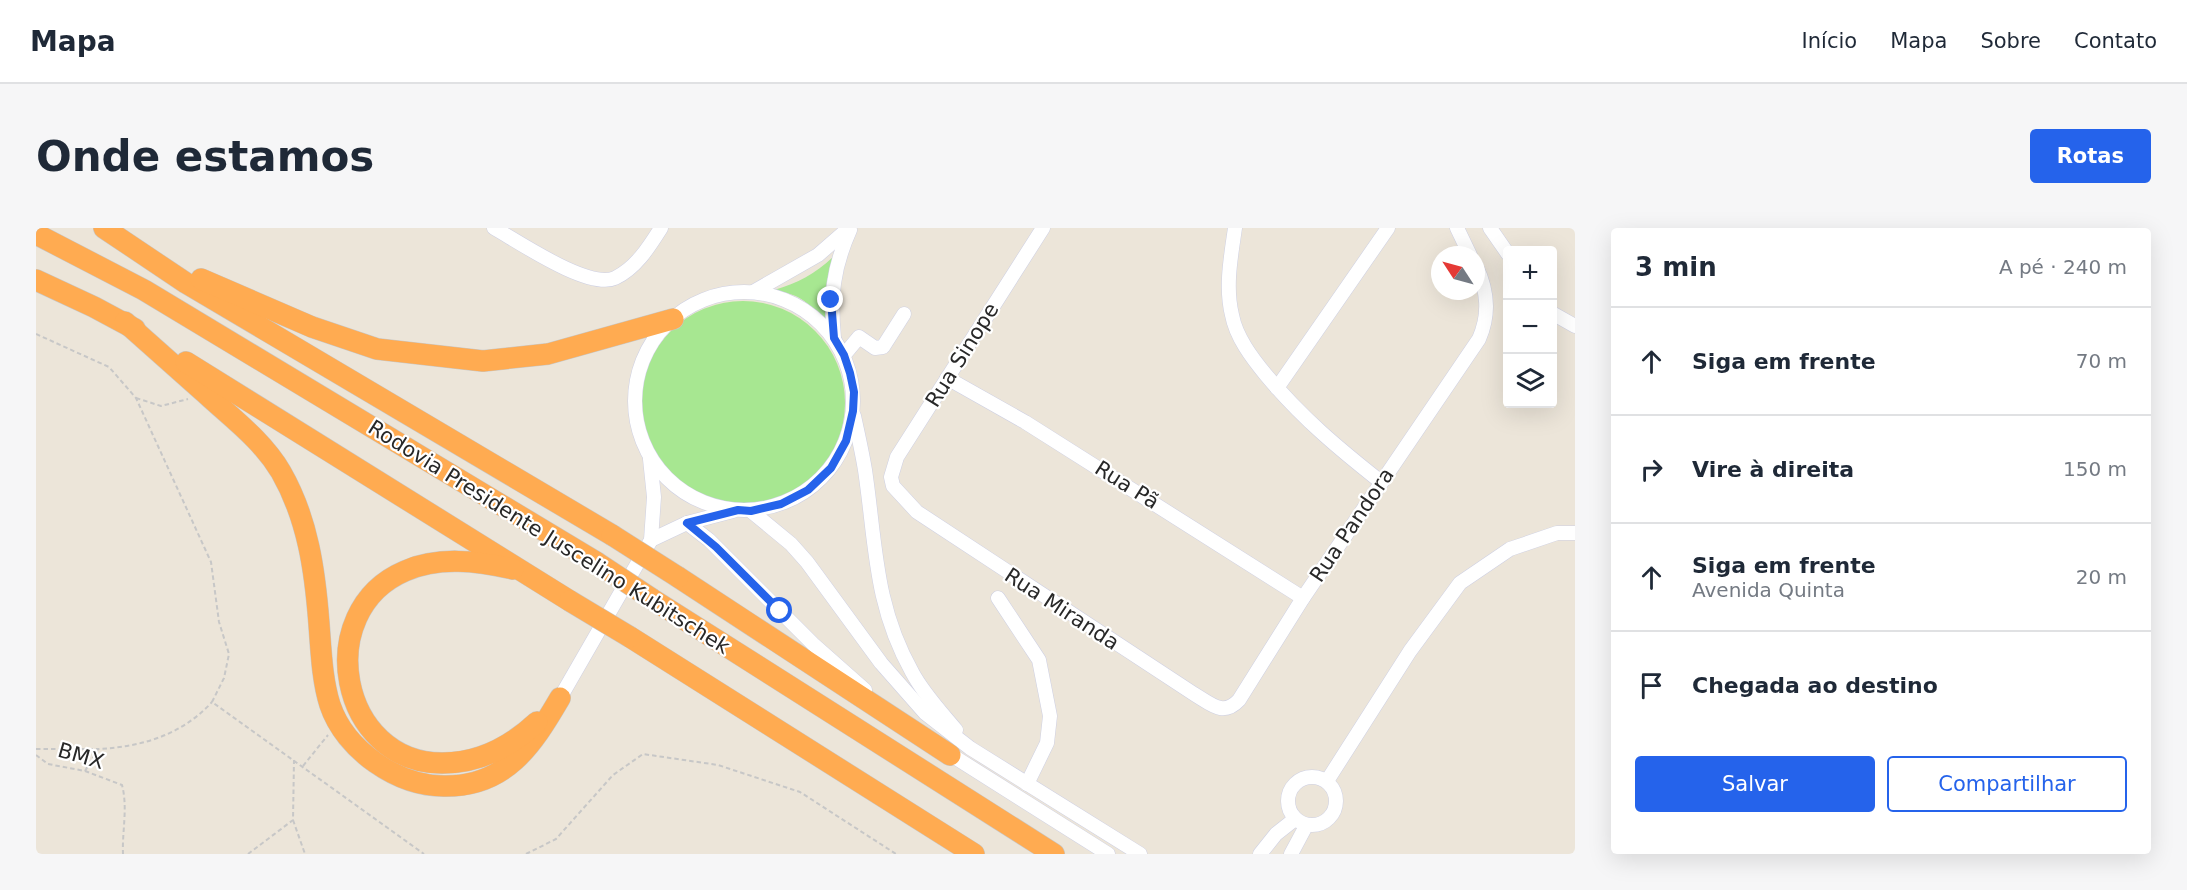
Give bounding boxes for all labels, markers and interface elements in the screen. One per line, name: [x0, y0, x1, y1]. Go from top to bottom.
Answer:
text: Mapa: [30, 25, 116, 58]
text: Início: [1802, 29, 1857, 53]
text: Mapa: [1890, 29, 1947, 53]
text: Sobre: [1980, 29, 2041, 53]
text: Contato: [2074, 29, 2157, 53]
button: Rotas: [2030, 129, 2151, 183]
text: Onde estamos: [36, 132, 374, 181]
north arrow: [1431, 246, 1485, 300]
map controls: [1503, 246, 1557, 408]
button: +: [1503, 246, 1557, 300]
text: 3 min: [1635, 252, 1717, 282]
text: A pé · 240 m: [1999, 255, 2127, 279]
route end: [817, 286, 843, 312]
street label: Rua Sinope: [921, 299, 1003, 411]
button: −: [1503, 300, 1557, 354]
icon: ahead: [1635, 345, 1668, 378]
text: Siga em frente: [1692, 349, 1876, 374]
text: 70 m: [2076, 349, 2127, 373]
button: layers: [1503, 354, 1557, 408]
street label: Rodovia Presidente Juscelino Kubitschek: [364, 415, 735, 659]
icon: right: [1635, 453, 1668, 486]
street label: Rua Pã: [1090, 456, 1164, 514]
text: Vire à direita: [1692, 457, 1854, 482]
text: 150 m: [2063, 457, 2127, 481]
street label: Rua Pandora: [1305, 464, 1399, 586]
text: Siga em frente: [1692, 553, 1876, 578]
icon: ahead: [1635, 561, 1668, 594]
street label: Rua Miranda: [1000, 563, 1124, 655]
text: 20 m: [2076, 565, 2127, 589]
text: Avenida Quinta: [1692, 578, 1845, 602]
route start: [766, 597, 792, 623]
icon: arrive: [1635, 669, 1668, 702]
text: Chegada ao destino: [1692, 673, 1938, 698]
street label: BMX: [55, 738, 107, 774]
button: Salvar: [1635, 756, 1875, 812]
button: Compartilhar: [1887, 756, 2127, 812]

